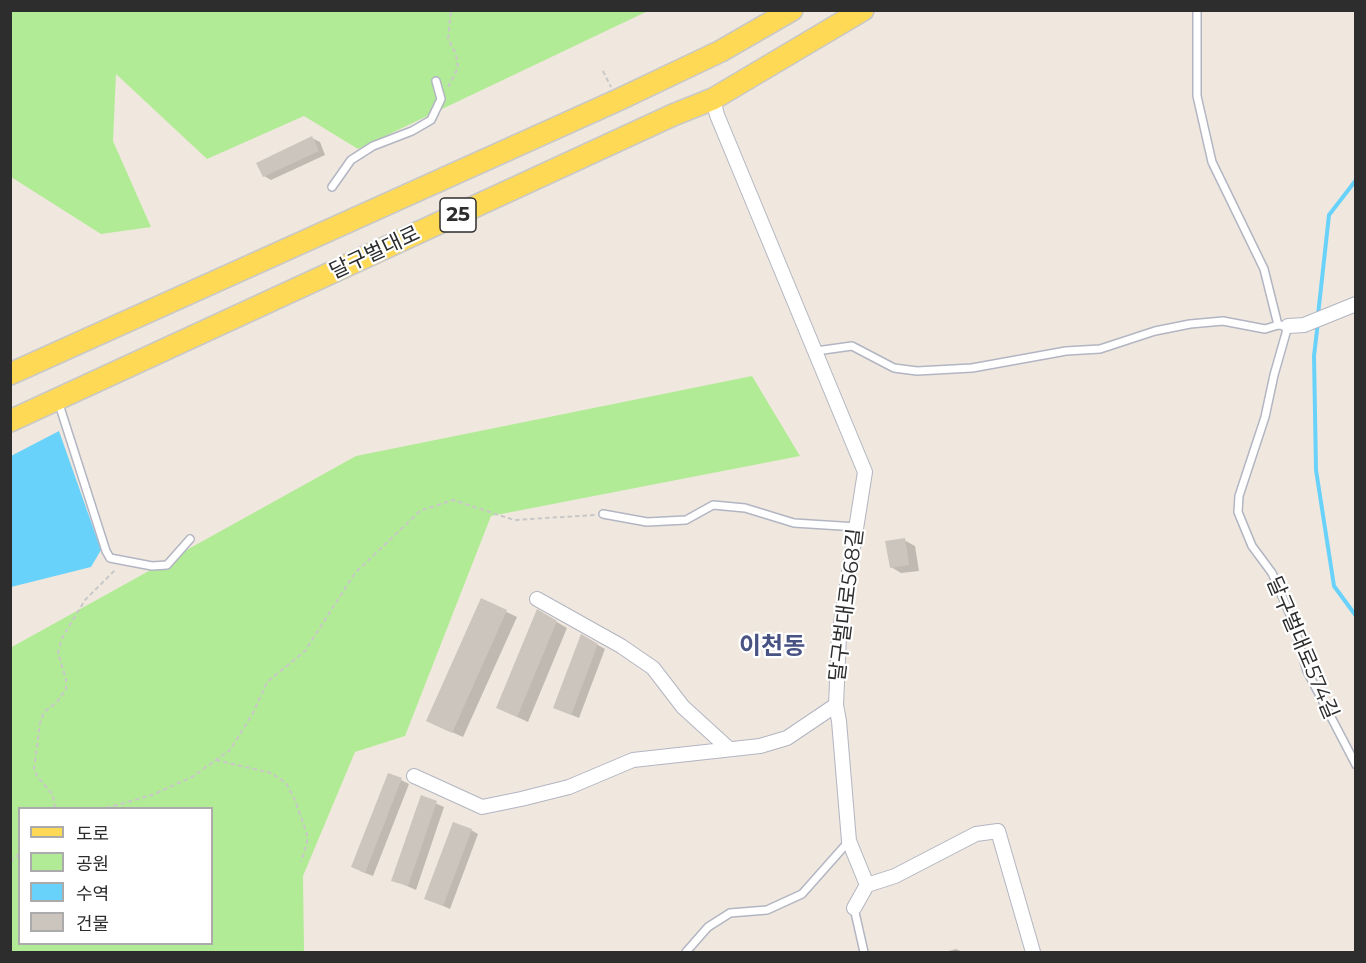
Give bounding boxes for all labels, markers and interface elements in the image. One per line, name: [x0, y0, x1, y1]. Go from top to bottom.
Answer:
road number: 25: [440, 198, 476, 232]
street label: 달구벌대로: [326, 221, 424, 285]
street label: 달구벌대로568길: [825, 527, 869, 683]
street label: 달구벌대로574길: [1261, 573, 1343, 723]
district label: 이천동: [739, 633, 805, 661]
legend: [18, 807, 213, 945]
text: 도로: [76, 823, 109, 845]
text: 공원: [76, 853, 109, 875]
text: 수역: [76, 883, 109, 905]
text: 건물: [76, 913, 109, 935]

